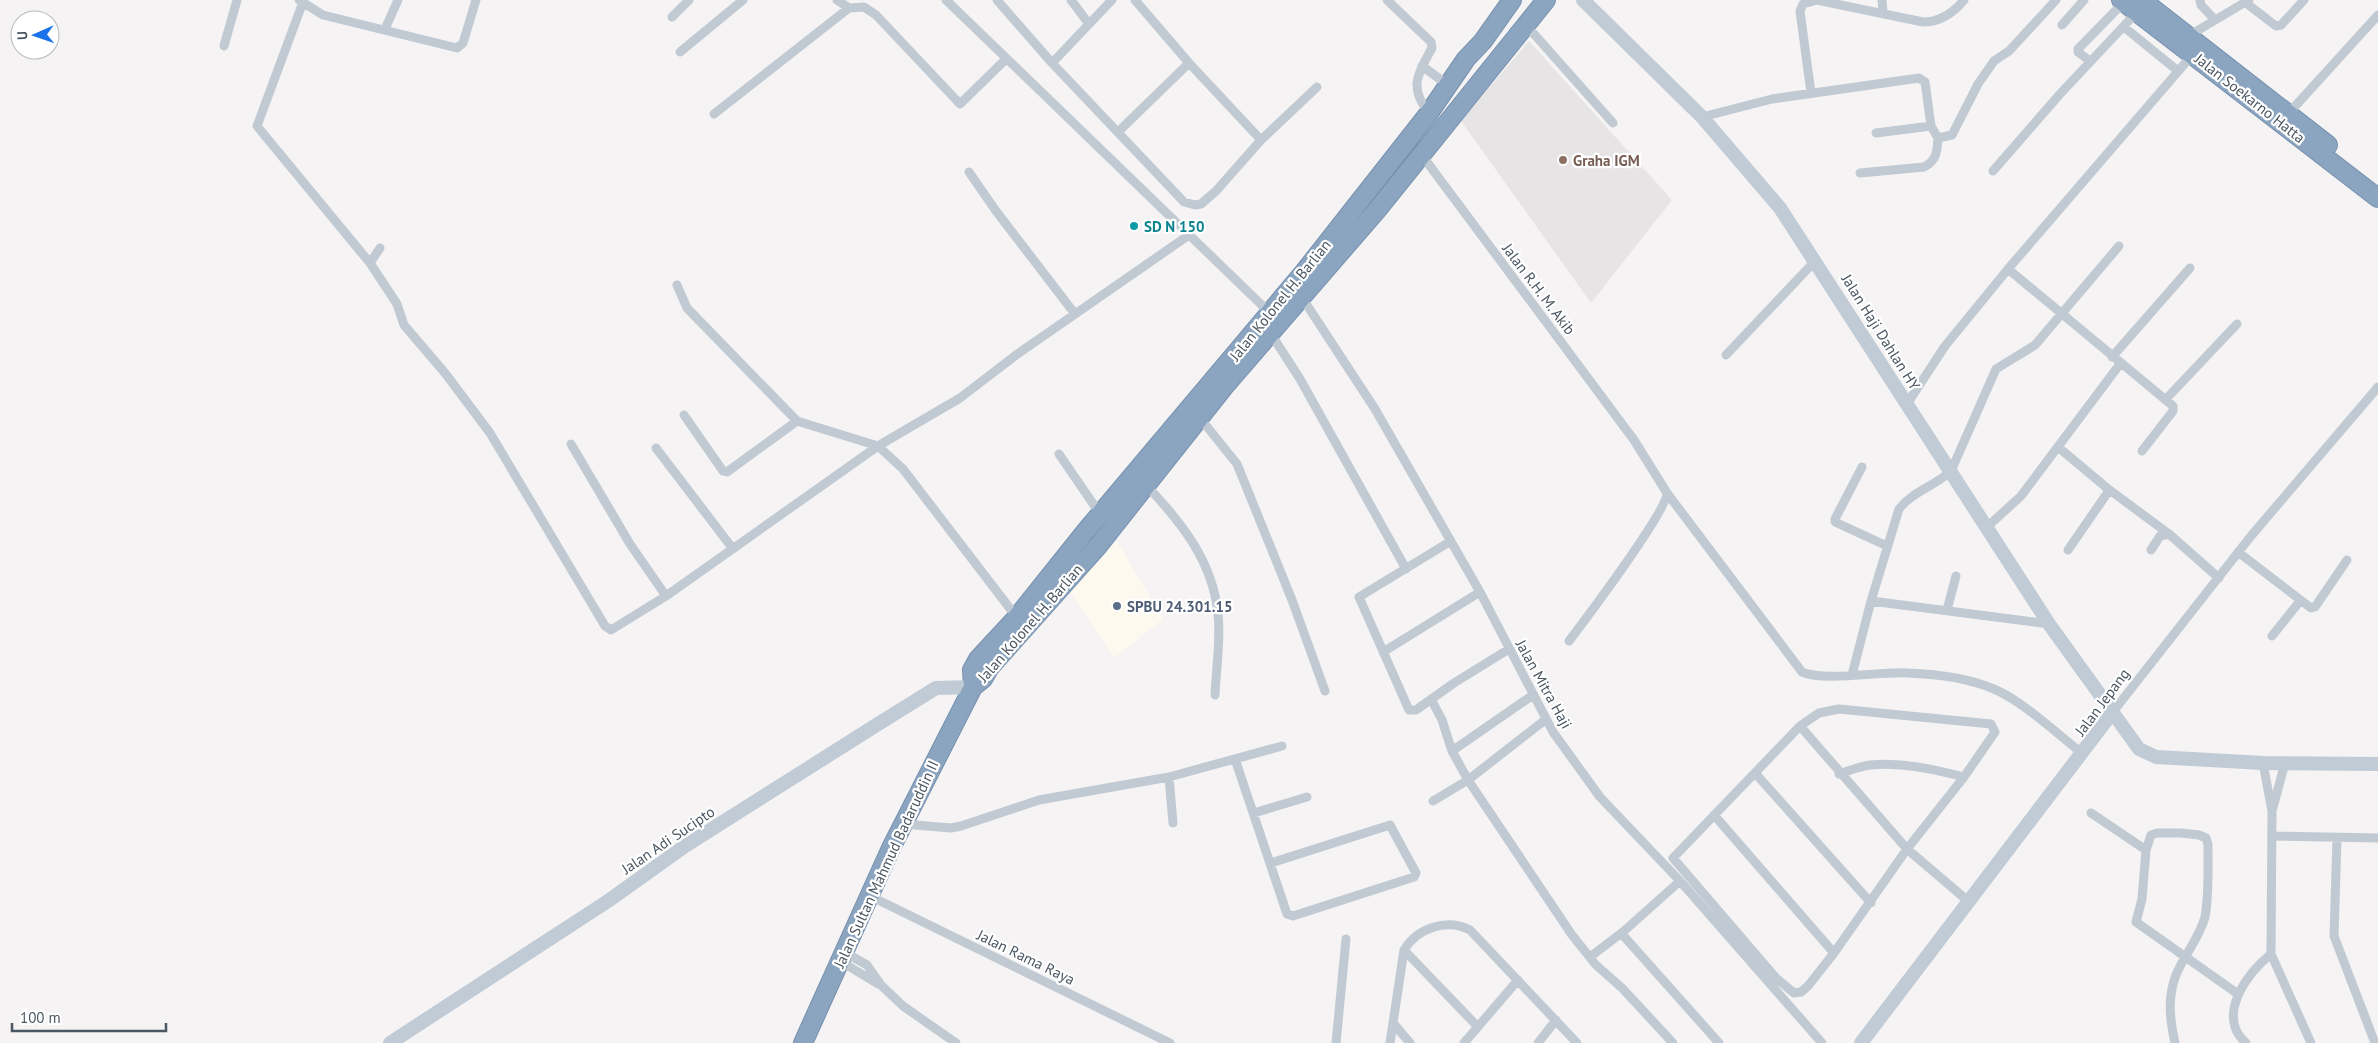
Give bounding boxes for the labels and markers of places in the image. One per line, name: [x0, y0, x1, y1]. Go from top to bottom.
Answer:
place label: Graha IGM: [1573, 151, 1640, 170]
marker: Graha IGM: [1557, 154, 1569, 166]
place label: SD N 150: [1144, 217, 1204, 236]
marker: SD N 150: [1128, 220, 1140, 232]
place label: SPBU 24.301.15: [1127, 597, 1233, 616]
marker: SPBU 24.301.15: [1111, 600, 1123, 612]

